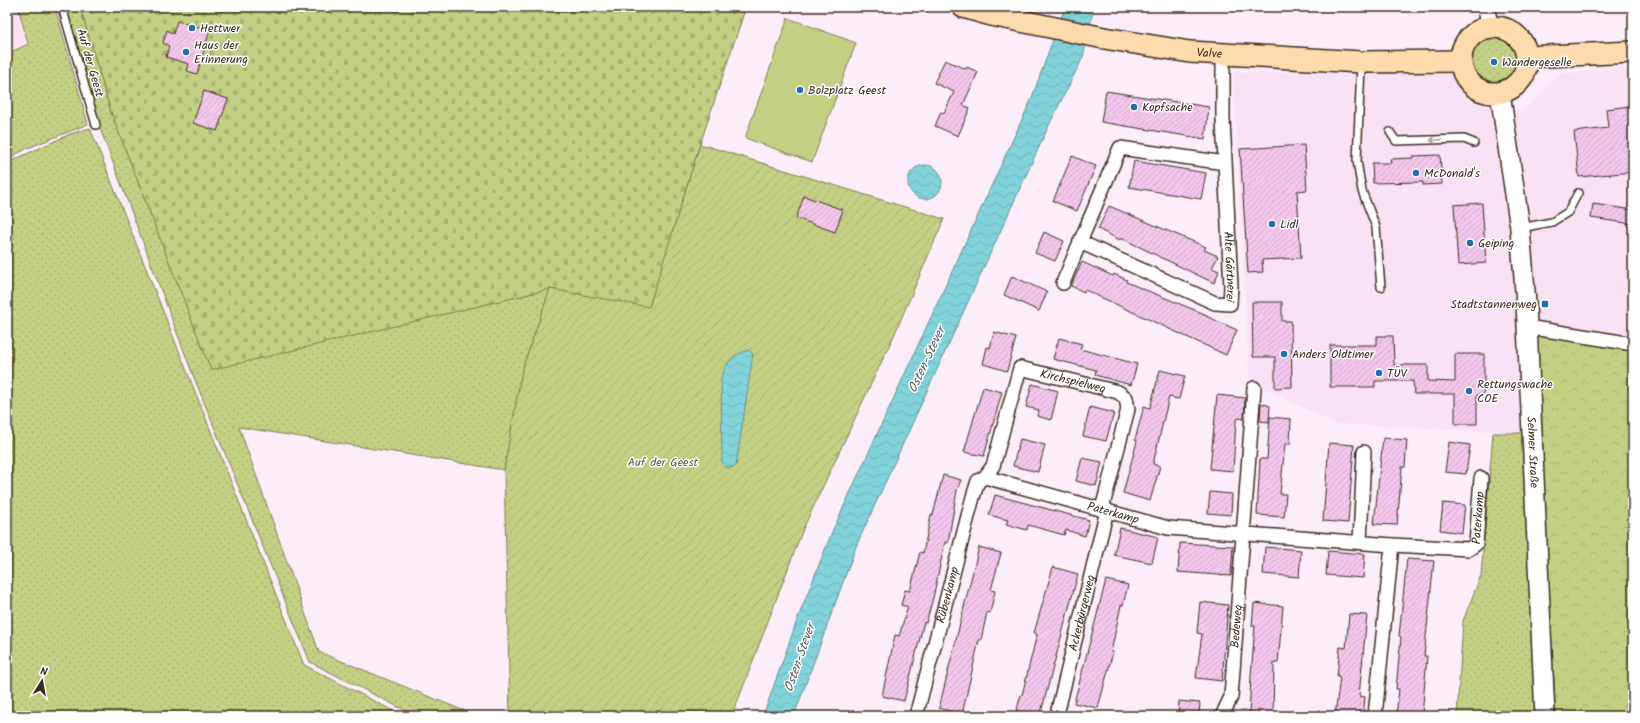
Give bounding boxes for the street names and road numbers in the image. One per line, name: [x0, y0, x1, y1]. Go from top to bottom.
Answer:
street label: Auf der Geest: [71, 27, 109, 100]
street label: Valve: [1196, 43, 1223, 63]
street label: Alte Gärtnerei: [1219, 231, 1241, 304]
street label: Kirchspielweg: [1038, 364, 1108, 398]
street label: Selmer Straße: [1522, 416, 1544, 489]
street label: Paterkamp: [1467, 490, 1489, 545]
street label: Paterkamp: [1085, 496, 1141, 529]
street label: Rübenkamp: [931, 565, 964, 625]
street label: Ackerbürgerweg: [1063, 572, 1100, 653]
street label: Bedeweg: [1225, 603, 1247, 649]

